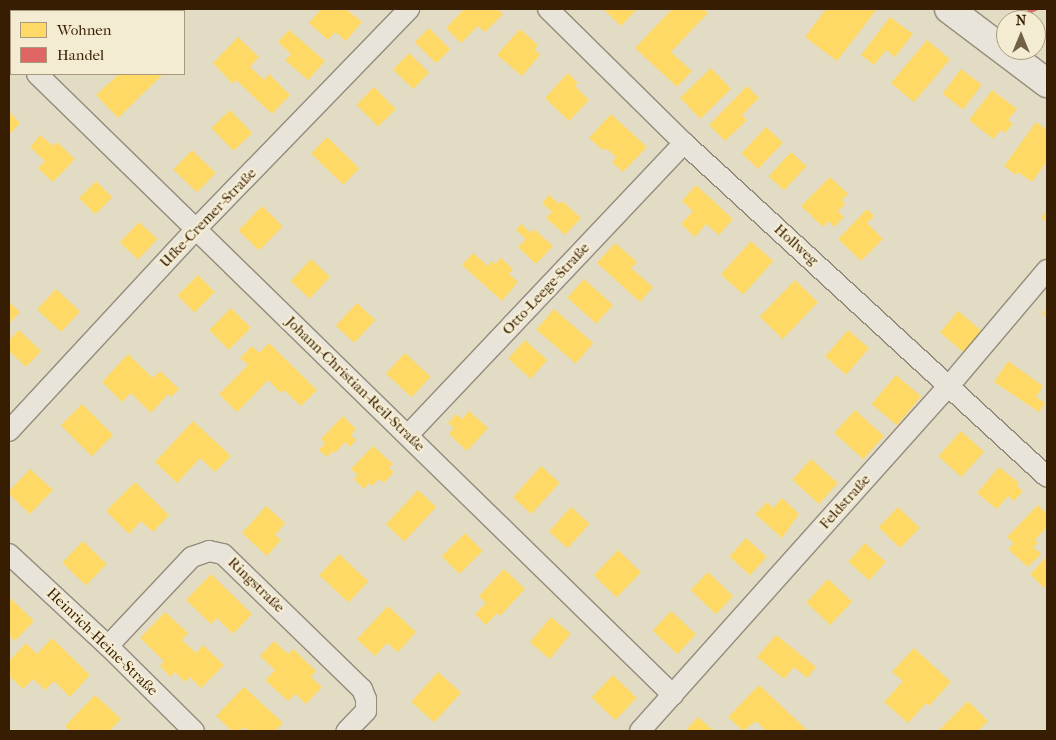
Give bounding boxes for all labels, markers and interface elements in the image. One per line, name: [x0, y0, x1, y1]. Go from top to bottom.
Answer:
legend: [10, 10, 185, 75]
north arrow: [996, 10, 1046, 60]
text: N: [1016, 12, 1026, 29]
text: Wohnen: [57, 21, 111, 39]
text: Handel: [57, 46, 104, 64]
street label: Ufke-Cremer-Straße: [156, 165, 260, 271]
street label: Hollweg: [770, 220, 822, 270]
street label: Otto-Leege-Straße: [499, 239, 593, 339]
street label: Johann-Christian-Reil-Straße: [282, 313, 428, 455]
street label: Feldstraße: [816, 471, 874, 533]
street label: Ringstraße: [224, 554, 288, 616]
street label: Heinrich-Heine-Straße: [43, 584, 161, 700]

